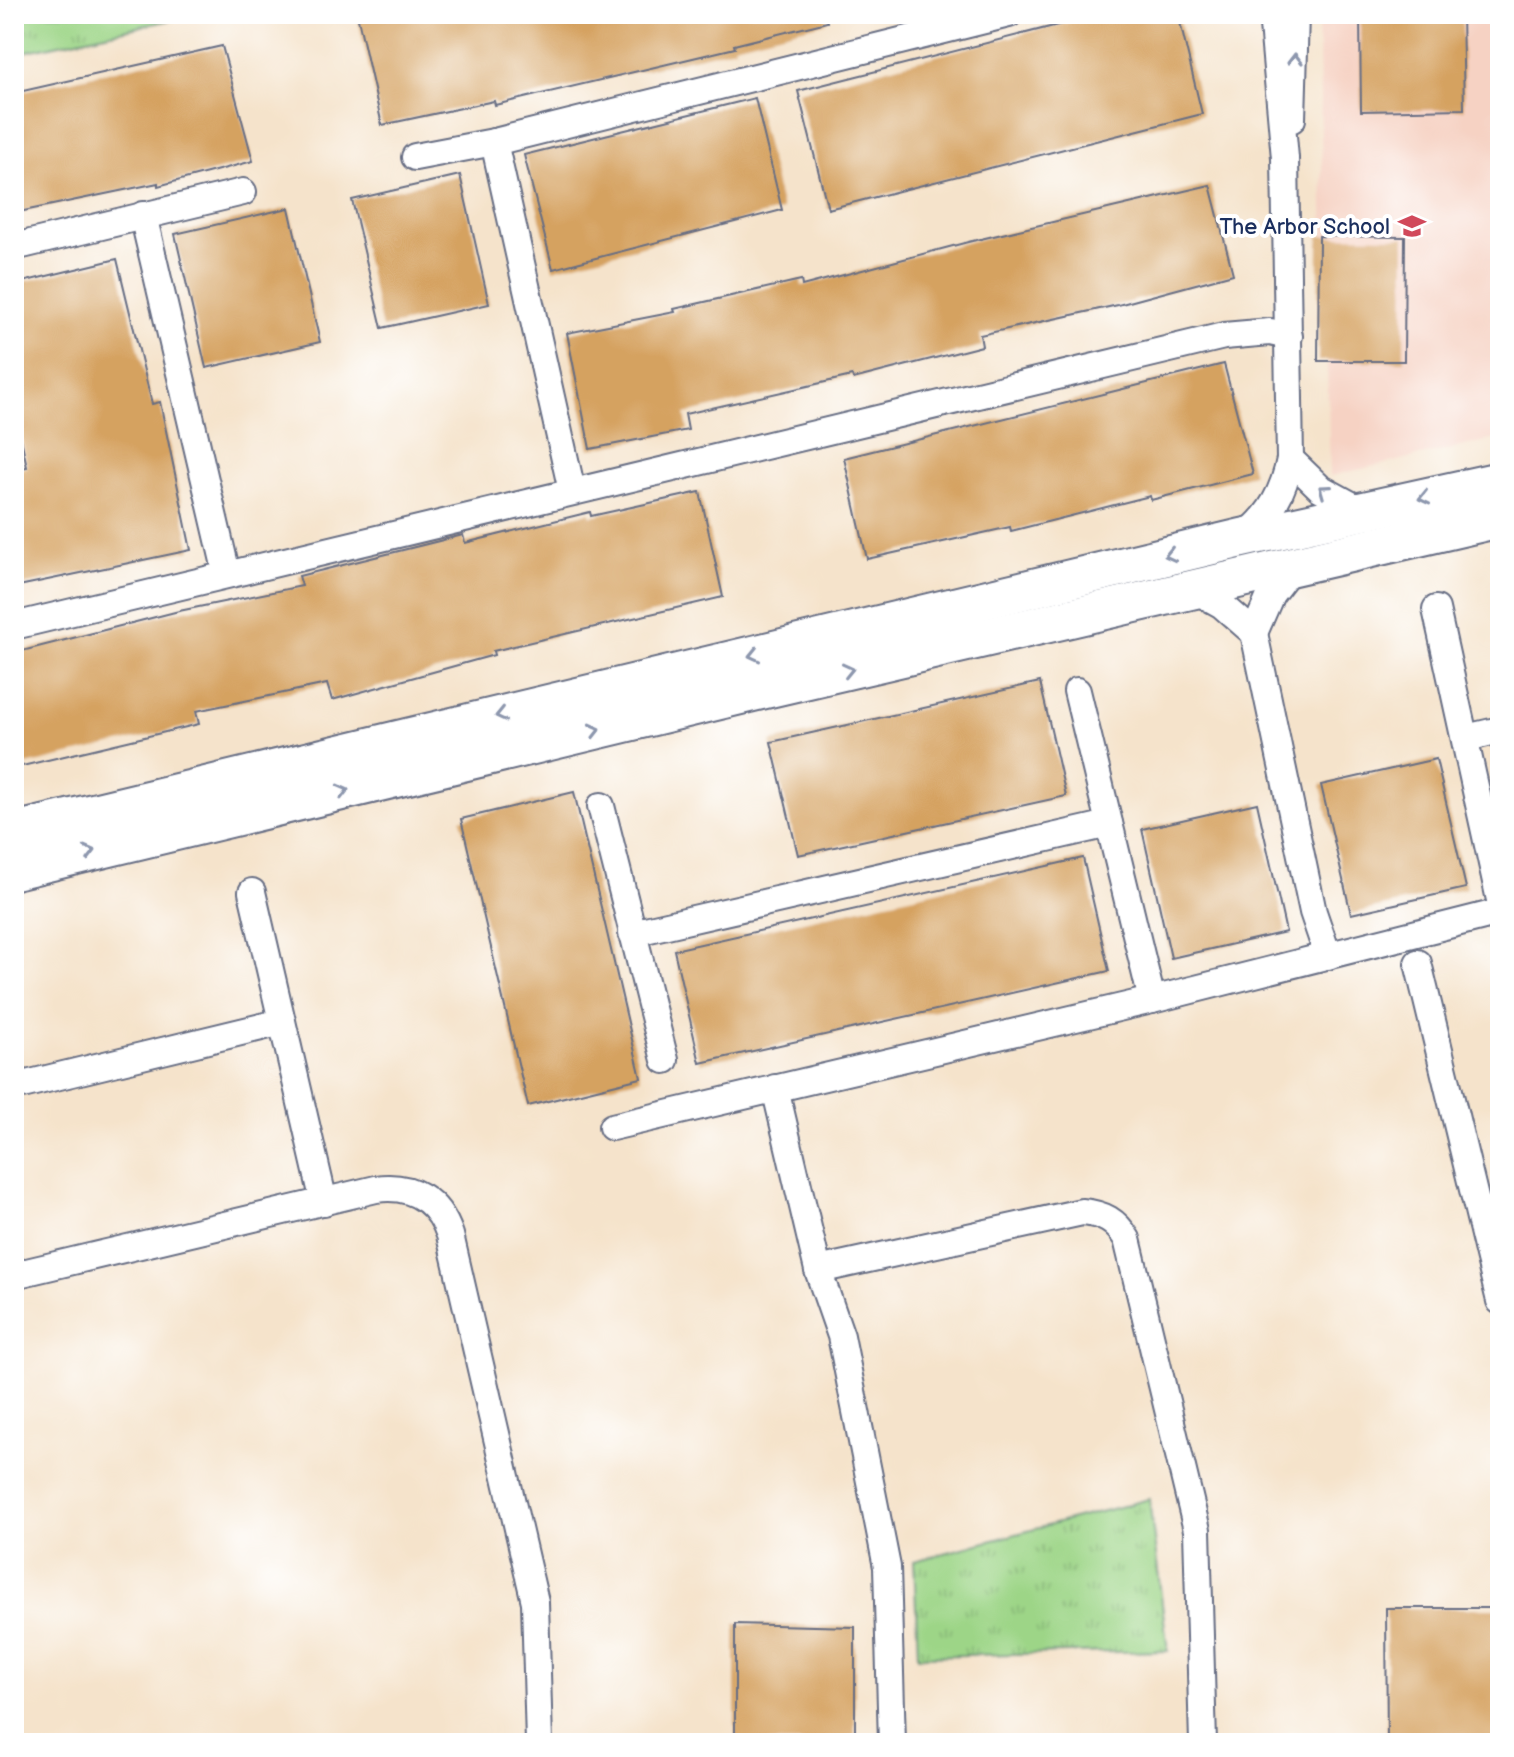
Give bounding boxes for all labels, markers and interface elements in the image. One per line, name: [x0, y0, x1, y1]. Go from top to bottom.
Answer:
one-way arrow: [1286, 52, 1304, 65]
school or university icon: The Arbor School: [1397, 211, 1427, 241]
place label: The Arbor School: [1219, 214, 1390, 241]
one-way arrow: [1318, 485, 1333, 500]
one-way arrow: [1418, 489, 1431, 506]
one-way arrow: [1164, 546, 1178, 563]
one-way arrow: [748, 645, 761, 662]
one-way arrow: [841, 662, 855, 679]
one-way arrow: [495, 706, 509, 723]
one-way arrow: [588, 723, 602, 740]
one-way arrow: [335, 783, 349, 800]
one-way arrow: [82, 844, 96, 861]

